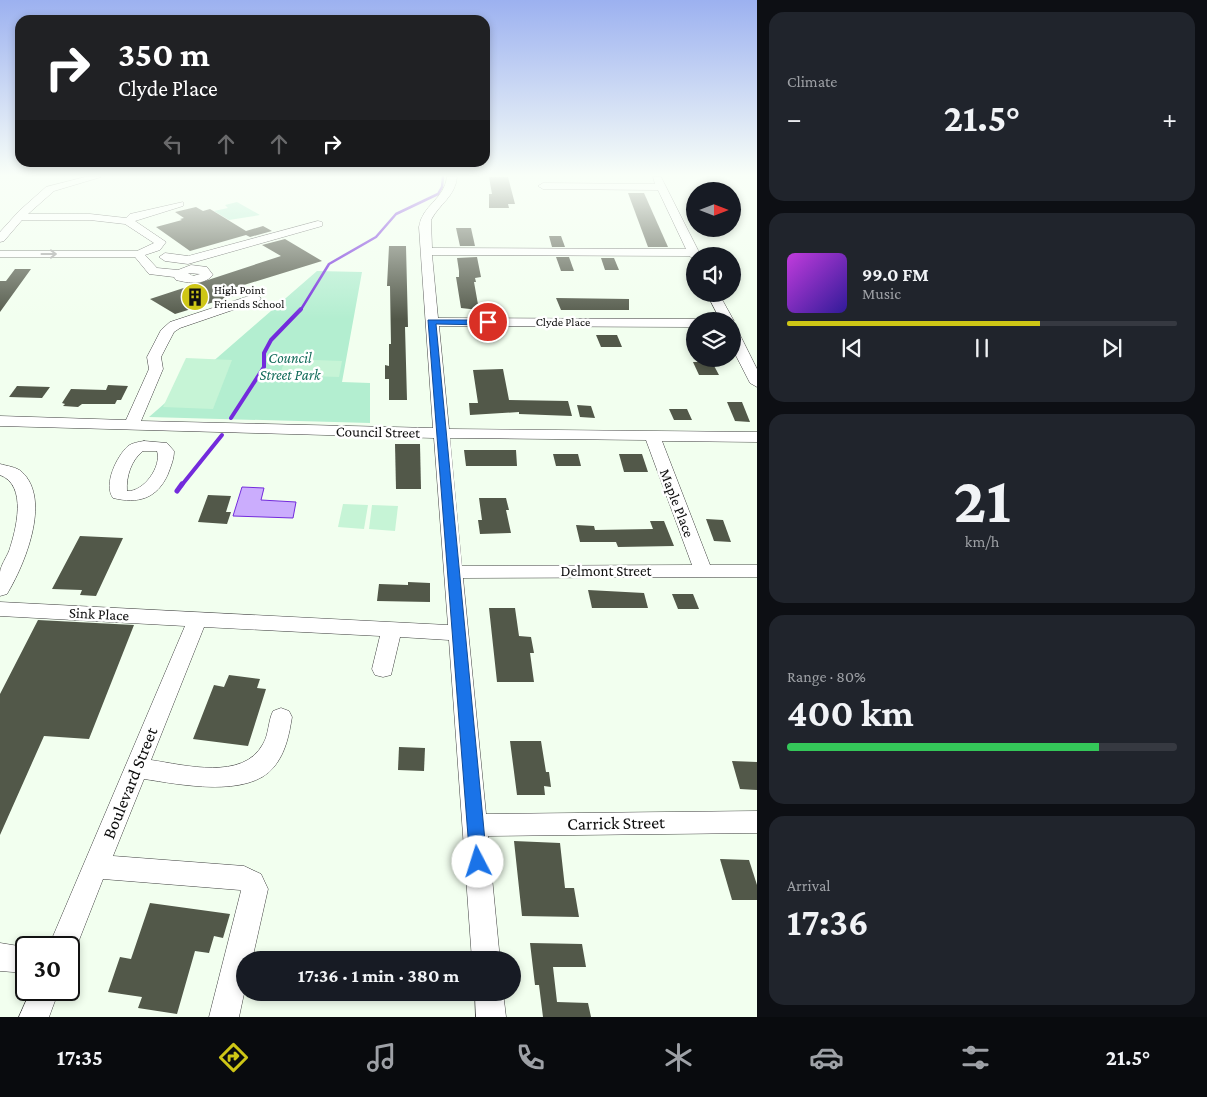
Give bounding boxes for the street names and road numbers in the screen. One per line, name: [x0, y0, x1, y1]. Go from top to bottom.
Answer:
street label: Clyde Place: [536, 315, 590, 329]
street label: Council Street: [336, 423, 421, 441]
street label: Maple Place: [656, 467, 697, 540]
street label: Delmont Street: [561, 563, 653, 579]
street label: Sink Place: [69, 604, 130, 624]
street label: Boulevard Street: [99, 723, 162, 842]
street label: Carrick Street: [567, 812, 666, 834]

